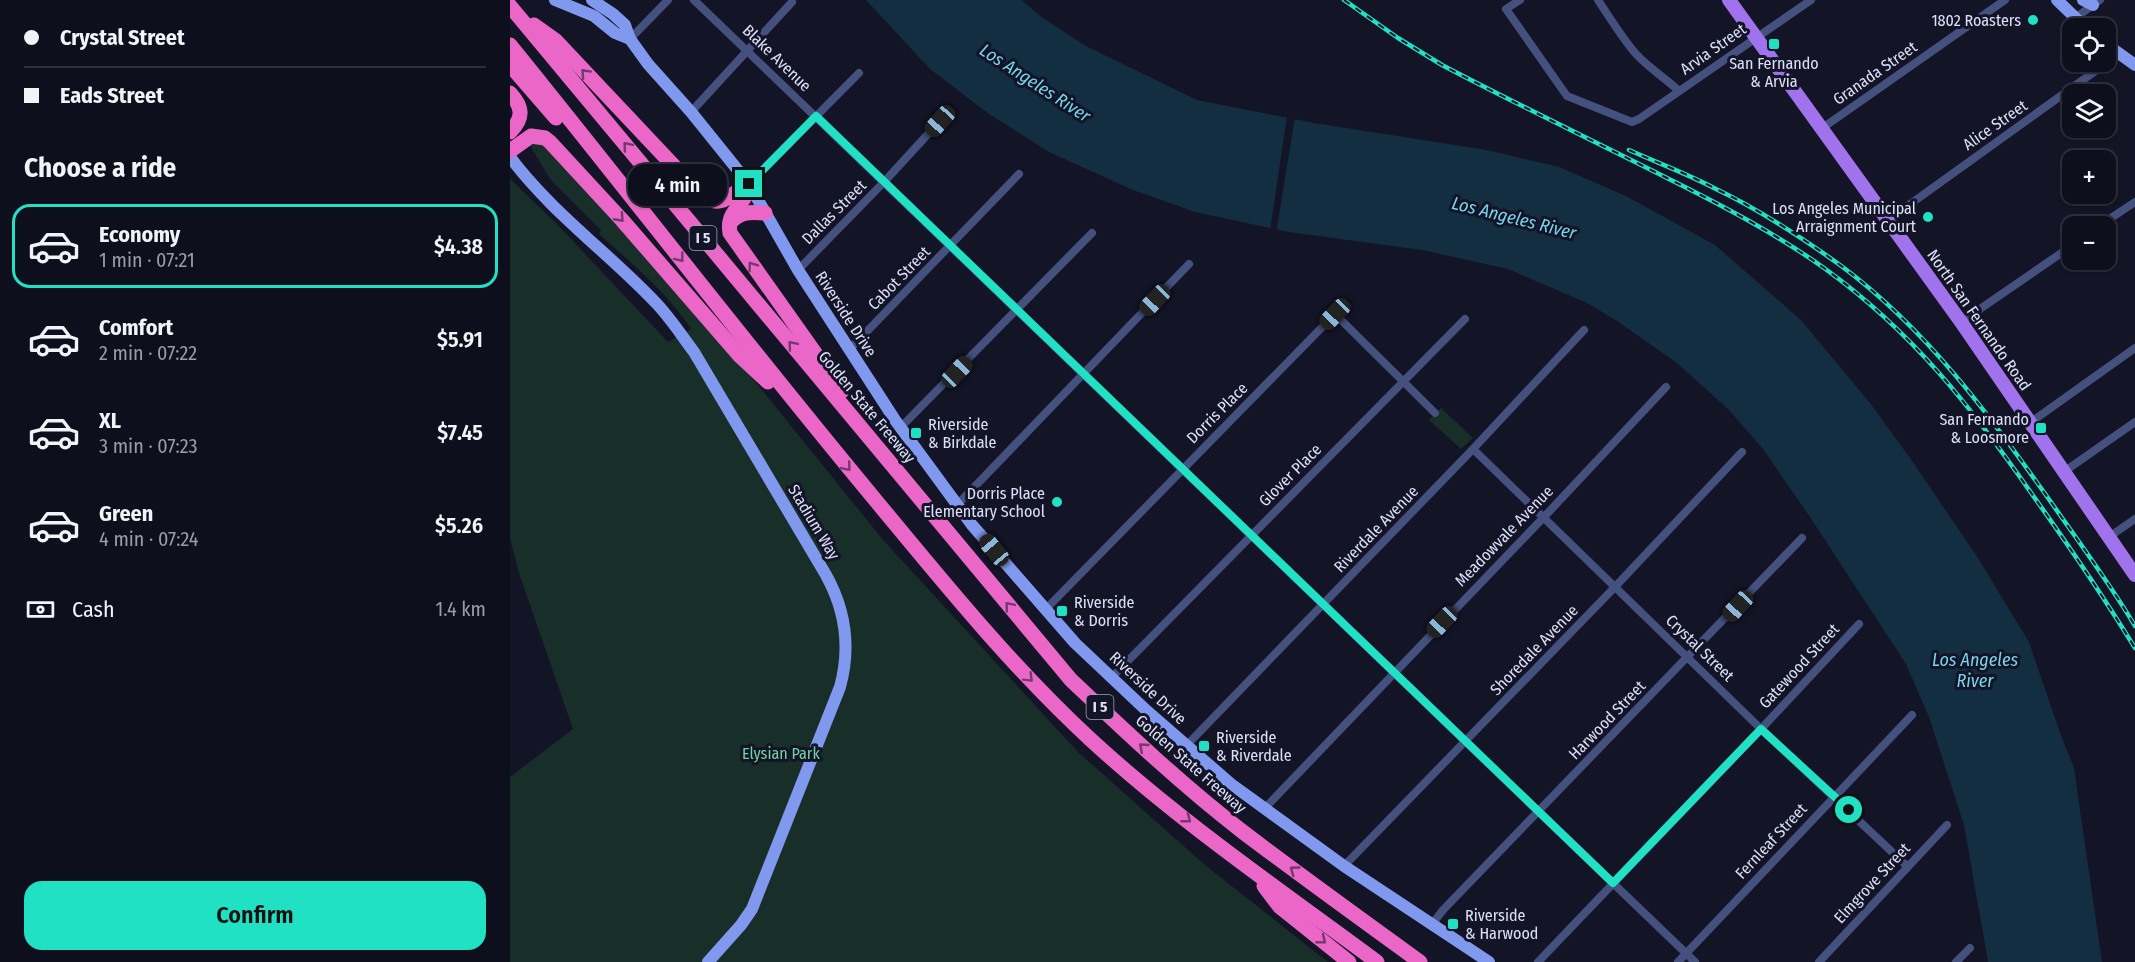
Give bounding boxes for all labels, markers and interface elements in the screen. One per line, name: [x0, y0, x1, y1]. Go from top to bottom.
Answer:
place label: 1802 Roasters: [1931, 11, 2021, 30]
marker: 1802 Roasters: [2026, 13, 2040, 27]
map controls: [2062, 18, 2116, 270]
button: locate: [2062, 18, 2116, 72]
street label: Arvia Street: [1676, 19, 1750, 79]
street label: Blake Avenue: [739, 21, 815, 95]
text: Crystal Street: [60, 24, 185, 51]
marker: San Fernando & Arvia: [1767, 37, 1781, 51]
street label: Granada Street: [1829, 37, 1921, 109]
water label: Los Angeles River: [976, 39, 1095, 127]
place label: San Fernando & Arvia: [1729, 54, 1819, 91]
one-way arrow: [581, 69, 592, 80]
text: Eads Street: [60, 82, 164, 109]
button: layers: [2062, 84, 2116, 138]
street label: Alice Street: [1959, 95, 2031, 154]
car: [921, 102, 959, 140]
one-way arrow: [623, 142, 634, 153]
button: +: [2062, 150, 2116, 204]
text: Choose a ride: [24, 152, 176, 184]
callout: 4 min: [629, 163, 728, 205]
route end: [735, 170, 762, 197]
text: 4 min: [655, 173, 700, 197]
street label: Dallas Street: [798, 175, 871, 248]
water label: Los Angeles River: [1450, 192, 1579, 244]
place label: Los Angeles Municipal Arraignment Court: [1772, 199, 1917, 236]
marker: Los Angeles Municipal Arraignment Court: [1921, 210, 1935, 224]
one-way arrow: [613, 211, 624, 222]
button: −: [2062, 216, 2116, 270]
icon: car: [27, 219, 81, 273]
text: Economy: [99, 221, 180, 248]
road number: I 5: [690, 226, 716, 250]
text: $4.38: [434, 233, 483, 260]
street label: Cabot Street: [864, 242, 935, 314]
street label: North San Fernando Road: [1923, 246, 2035, 394]
text: 1 min · 07:21: [99, 248, 195, 272]
one-way arrow: [673, 251, 684, 262]
one-way arrow: [748, 261, 759, 272]
street label: Riverside Drive: [811, 268, 881, 360]
car: [1136, 281, 1174, 319]
car: [1316, 295, 1354, 333]
icon: car: [27, 312, 81, 366]
text: Comfort: [99, 314, 173, 341]
text: $5.91: [437, 326, 483, 353]
text: 2 min · 07:22: [99, 341, 197, 365]
one-way arrow: [788, 341, 799, 352]
street label: Golden State Freeway: [815, 347, 920, 468]
car: [938, 353, 976, 391]
street label: Dorris Place: [1183, 379, 1251, 447]
icon: car: [27, 405, 81, 459]
text: XL: [99, 407, 121, 434]
place label: San Fernando & Loosmore: [1939, 410, 2029, 447]
place label: Riverside & Birkdale: [928, 415, 996, 452]
text: $7.45: [437, 419, 483, 446]
marker: San Fernando & Loosmore: [2034, 421, 2048, 435]
marker: Riverside & Birkdale: [909, 426, 923, 440]
text: 3 min · 07:23: [99, 434, 198, 458]
street label: Glover Place: [1255, 440, 1325, 510]
one-way arrow: [840, 460, 851, 471]
street label: Stadium Way: [784, 481, 844, 564]
street label: Riverdale Avenue: [1330, 482, 1422, 576]
street label: Meadowvale Avenue: [1451, 482, 1557, 590]
place label: Dorris Place Elementary School: [923, 484, 1045, 521]
marker: Dorris Place Elementary School: [1050, 495, 1064, 509]
icon: car: [27, 498, 81, 552]
text: Green: [99, 500, 153, 527]
text: $5.26: [435, 512, 483, 539]
text: 4 min · 07:24: [99, 527, 198, 551]
car: [976, 530, 1012, 570]
car: [1719, 587, 1757, 625]
icon: cash: [24, 593, 57, 626]
place label: Riverside & Dorris: [1074, 593, 1135, 630]
text: Cash: [72, 596, 115, 623]
text: 1.4 km: [436, 597, 486, 621]
street label: Shoredale Avenue: [1486, 601, 1582, 699]
one-way arrow: [1006, 602, 1017, 613]
car: [1423, 603, 1461, 641]
marker: Riverside & Dorris: [1055, 604, 1069, 618]
street label: Crystal Street: [1662, 611, 1739, 686]
street label: Gatewood Street: [1755, 619, 1844, 712]
street label: Riverside Drive: [1106, 648, 1190, 728]
water label: Los Angeles River: [1932, 649, 2018, 692]
one-way arrow: [1022, 672, 1033, 682]
street label: Harwood Street: [1565, 676, 1650, 763]
road number: I 5: [1086, 695, 1114, 719]
street label: Golden State Freeway: [1132, 711, 1251, 818]
place label: Riverside & Riverdale: [1216, 728, 1292, 765]
marker: Riverside & Riverdale: [1197, 739, 1211, 753]
one-way arrow: [1139, 743, 1150, 754]
park label: Elysian Park: [742, 744, 820, 763]
route start: [1835, 796, 1862, 823]
street label: Fernleaf Street: [1731, 799, 1811, 883]
one-way arrow: [1180, 812, 1191, 823]
street label: Elmgrove Street: [1830, 838, 1915, 927]
one-way arrow: [1290, 866, 1301, 877]
button: Confirm: [24, 881, 486, 950]
place label: Riverside & Harwood: [1465, 906, 1538, 943]
marker: Riverside & Harwood: [1446, 917, 1460, 931]
one-way arrow: [1315, 933, 1326, 944]

